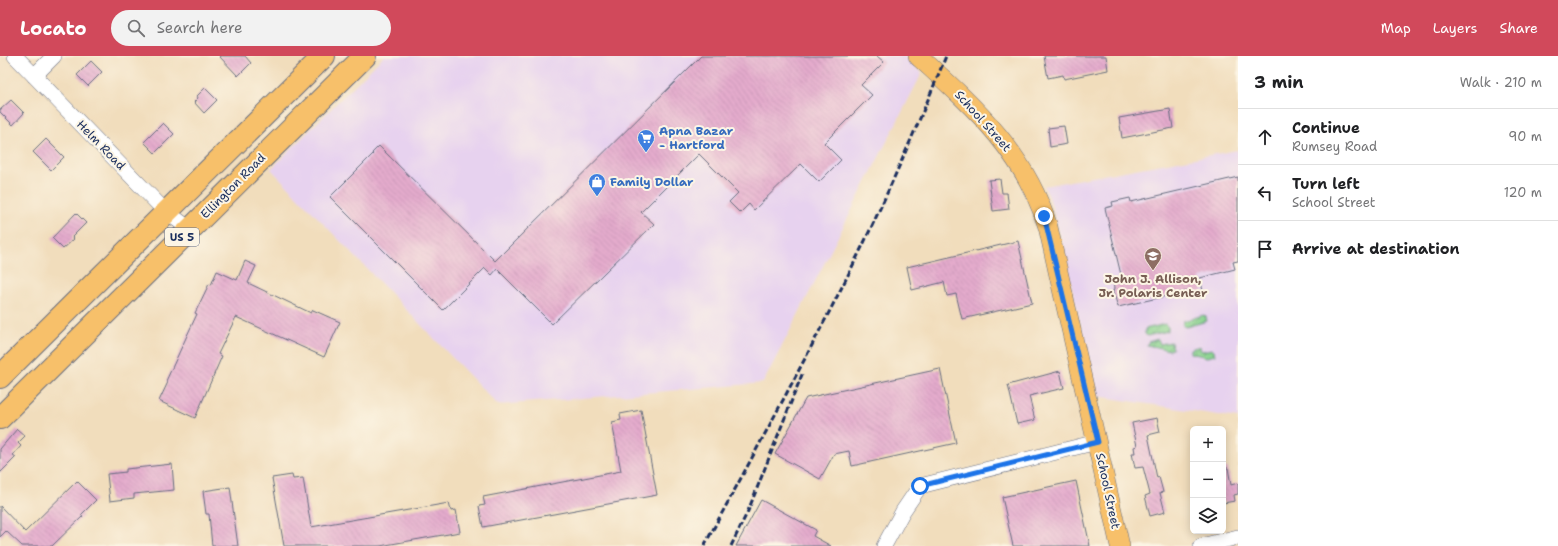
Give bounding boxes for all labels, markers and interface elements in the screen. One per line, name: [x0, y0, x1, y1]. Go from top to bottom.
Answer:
search box: [111, 10, 391, 46]
text: Locato: [20, 16, 87, 41]
icon: search: [125, 17, 147, 39]
text: Search here: [157, 18, 242, 38]
text: Map: [1381, 19, 1411, 37]
text: Layers: [1433, 19, 1477, 37]
text: Share: [1499, 19, 1538, 37]
text: 3 min: [1254, 71, 1304, 93]
text: Walk · 210 m: [1460, 74, 1542, 91]
street label: School Street: [951, 87, 1015, 155]
street label: Helm Road: [73, 117, 129, 174]
text: Continue: [1292, 118, 1360, 138]
place label: Apna Bazar - Hartford: [659, 123, 734, 153]
icon: ahead: [1254, 126, 1276, 148]
supermarket icon: Apna Bazar - Hartford: [636, 128, 656, 153]
text: 90 m: [1508, 128, 1542, 145]
text: Rumsey Road: [1292, 138, 1377, 155]
street label: Ellington Road: [197, 150, 269, 222]
shop icon: Family Dollar: [587, 172, 607, 197]
place label: Family Dollar: [610, 174, 694, 190]
text: Turn left: [1292, 174, 1360, 194]
icon: left: [1254, 182, 1276, 204]
text: 120 m: [1504, 184, 1542, 201]
text: School Street: [1292, 194, 1376, 211]
route end: [1035, 207, 1053, 225]
road number: US 5: [165, 228, 199, 246]
icon: arrive: [1254, 238, 1276, 260]
text: Arrive at destination: [1292, 239, 1460, 259]
school or university icon: John J. Allison, Jr. Polaris Center: [1143, 246, 1163, 271]
place label: John J. Allison, Jr. Polaris Center: [1099, 271, 1208, 301]
map controls: [1190, 426, 1226, 534]
button: +: [1190, 426, 1226, 462]
street label: School Street: [1092, 452, 1124, 530]
button: −: [1190, 462, 1226, 498]
route start: [911, 477, 929, 495]
button: layers: [1190, 498, 1226, 534]

